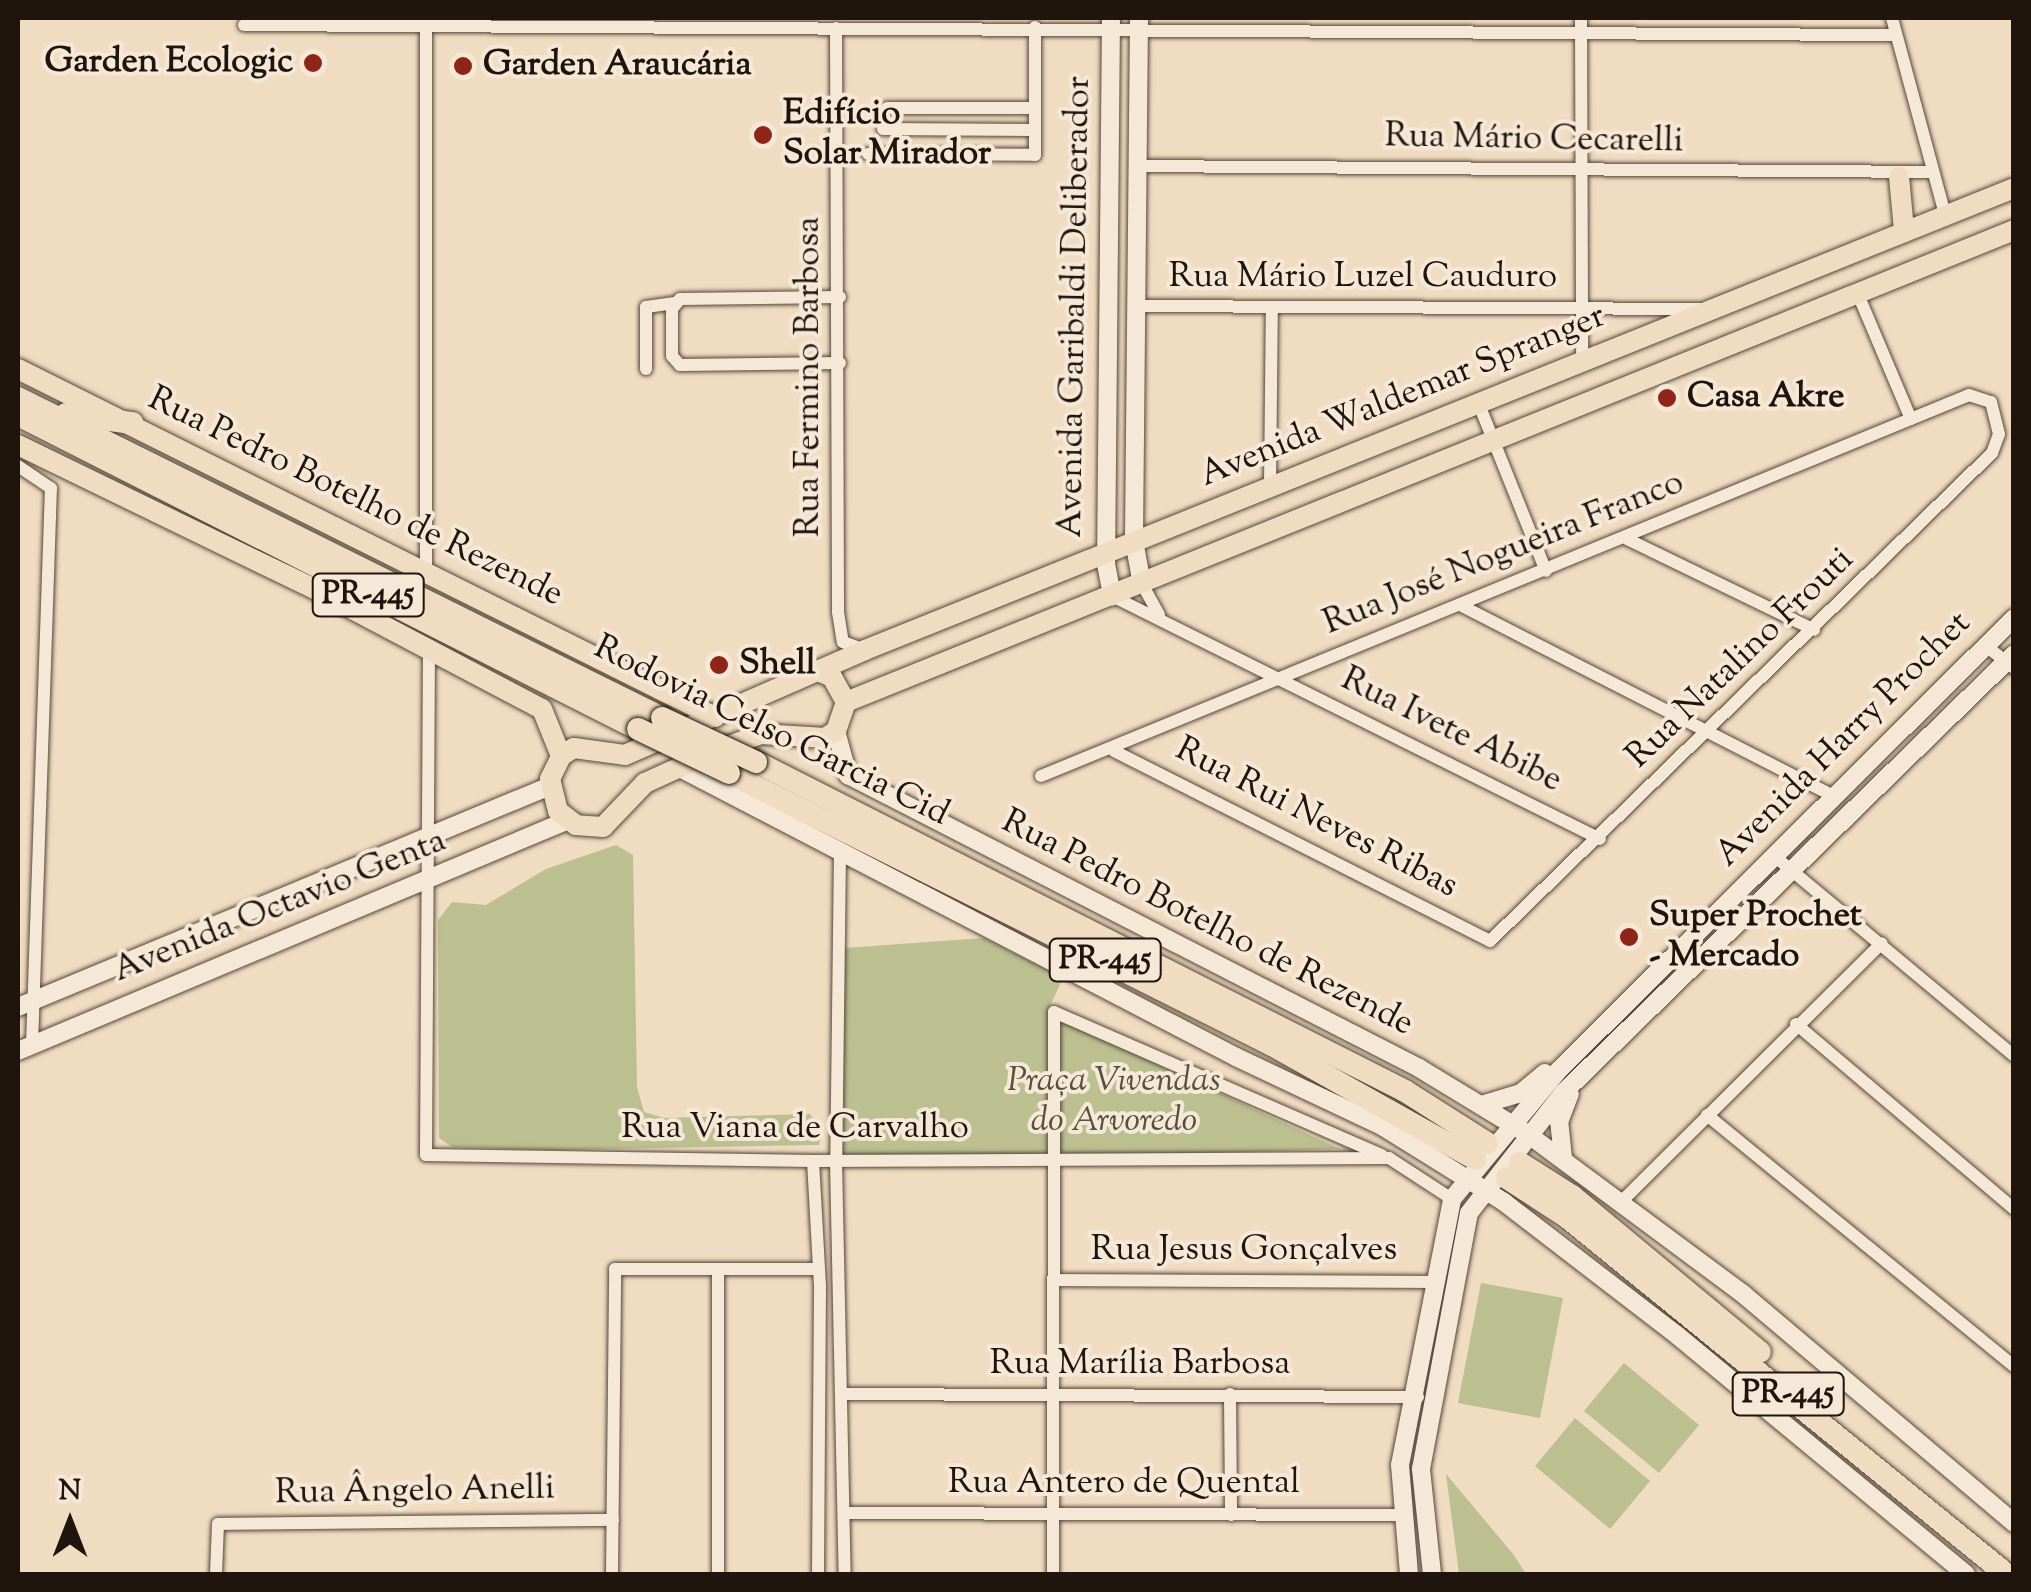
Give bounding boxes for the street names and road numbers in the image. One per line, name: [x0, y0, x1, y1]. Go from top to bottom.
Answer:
street label: Avenida Garibaldi Deliberador: [1051, 76, 1101, 538]
street label: Rua Mário Cecarelli: [1384, 116, 1684, 164]
street label: Rua Fermino Barbosa: [789, 217, 831, 537]
street label: Rua Mário Luzel Cauduro: [1169, 257, 1557, 299]
street label: Avenida Waldemar Spranger: [1194, 296, 1612, 498]
street label: Rua Pedro Botelho de Rezende: [141, 379, 569, 617]
street label: Rua José Nogueira Franco: [1318, 462, 1690, 646]
street label: Rua Natalino Frouti: [1619, 540, 1863, 778]
road number: PR-445: [310, 568, 426, 622]
street label: Avenida Harry Prochet: [1708, 604, 1980, 876]
street label: Rodovia Celso Garcia Cid: [586, 628, 956, 836]
street label: Rua Ivete Abibe: [1334, 659, 1568, 803]
street label: Rua Rui Neves Ribas: [1168, 730, 1464, 908]
street label: Rua Pedro Botelho de Rezende: [994, 802, 1420, 1046]
street label: Avenida Octavio Genta: [108, 821, 452, 993]
road number: PR-445: [1048, 933, 1162, 987]
street label: Rua Viana de Carvalho: [621, 1108, 969, 1150]
street label: Rua Jesus Gonçalves: [1091, 1230, 1397, 1272]
street label: Rua Marília Barbosa: [990, 1344, 1290, 1386]
road number: PR-445: [1730, 1367, 1846, 1421]
street label: Rua Antero de Quental: [948, 1463, 1300, 1505]
street label: Rua Ângelo Anelli: [275, 1469, 555, 1515]

